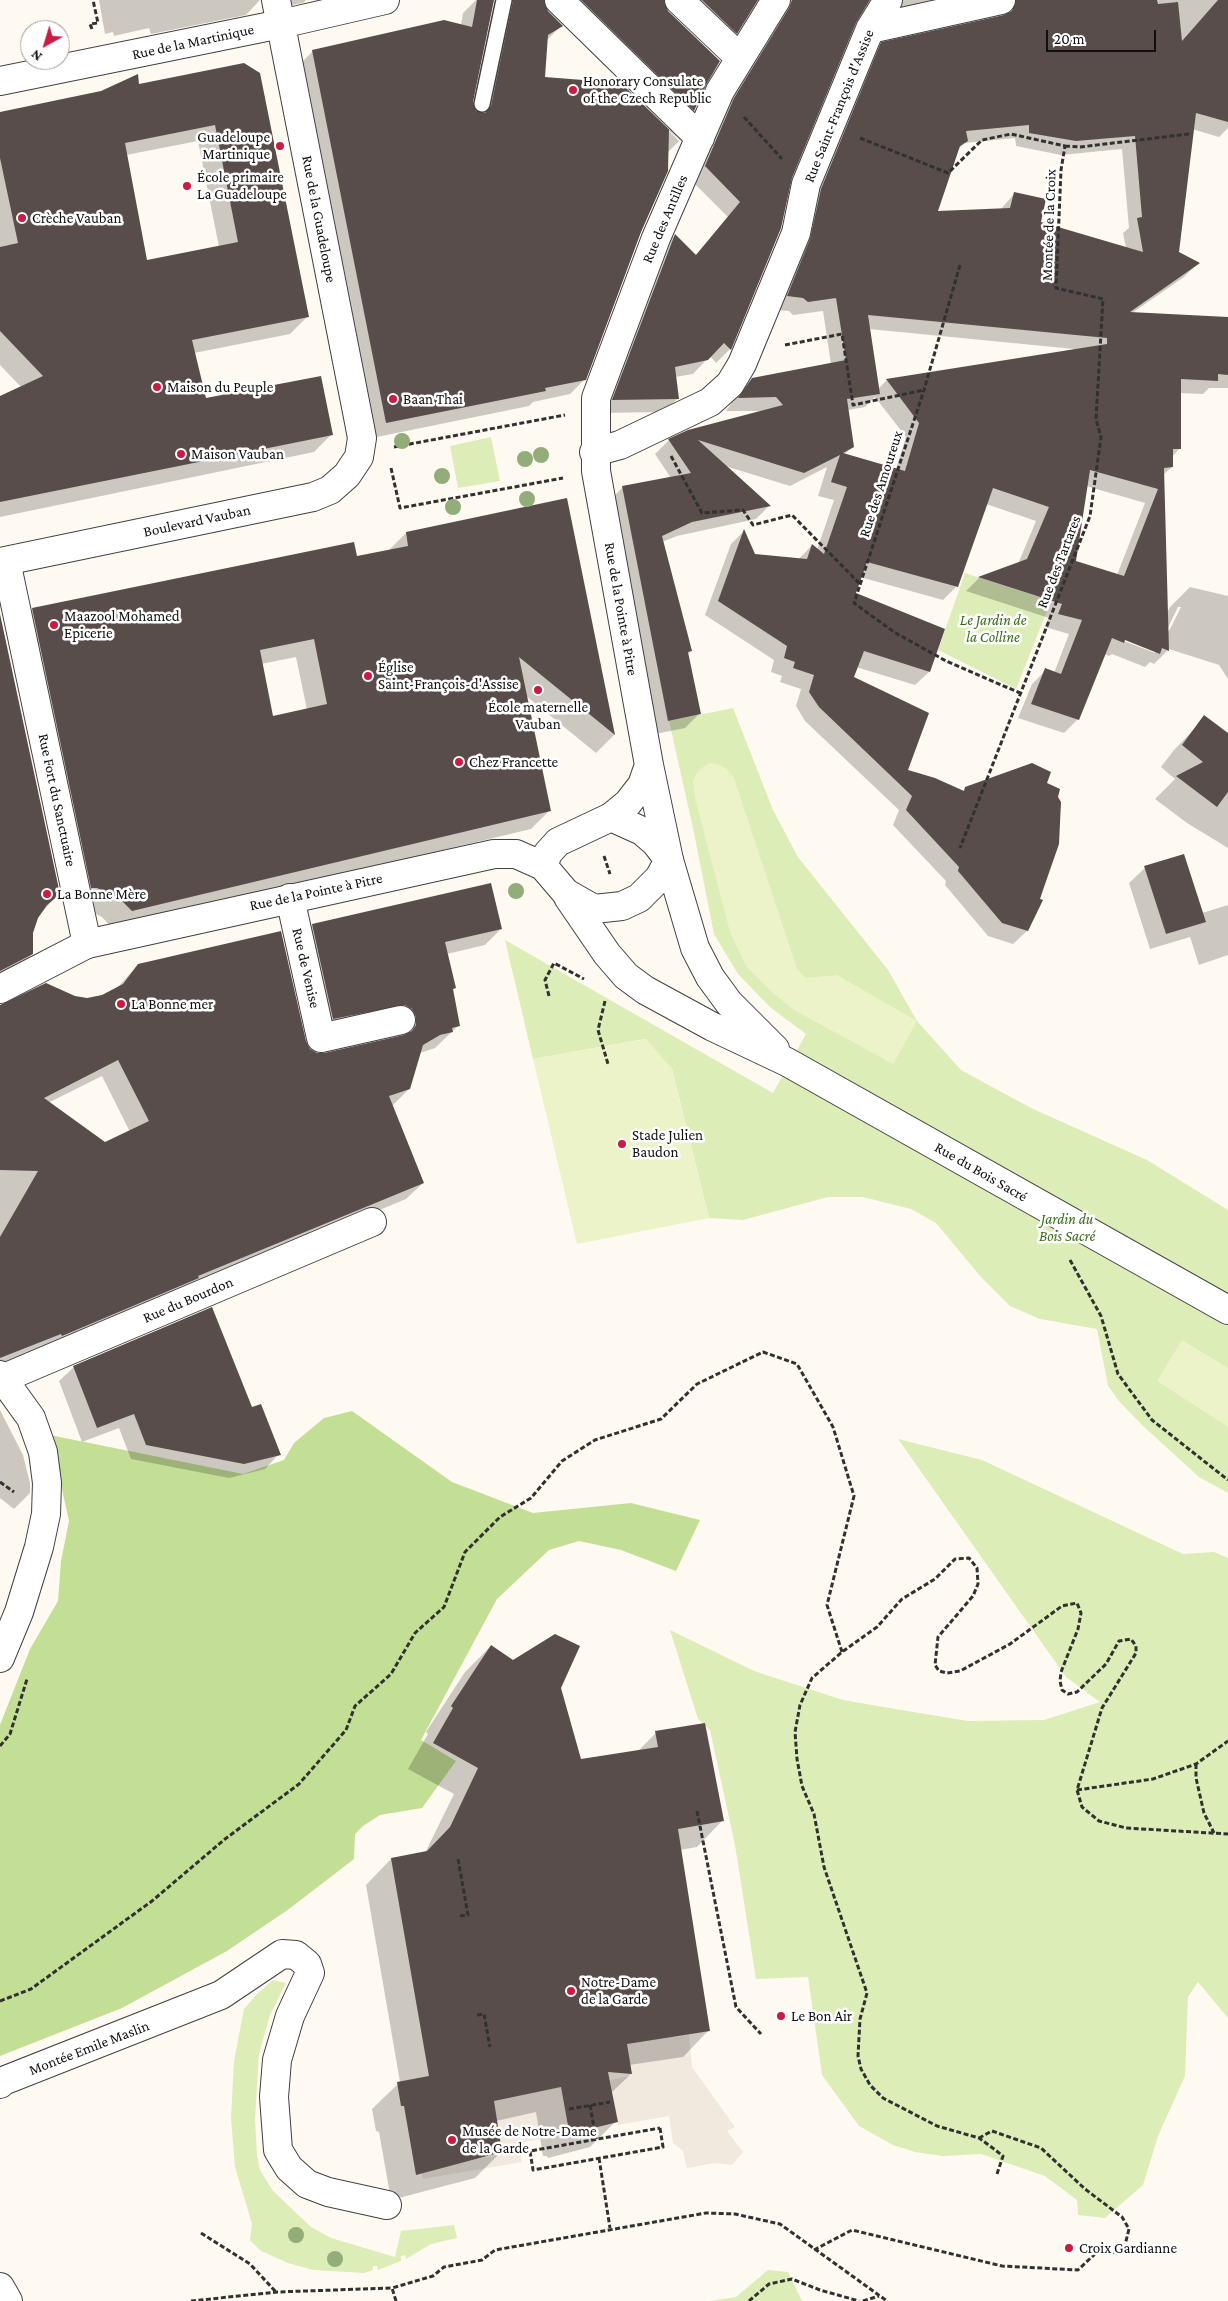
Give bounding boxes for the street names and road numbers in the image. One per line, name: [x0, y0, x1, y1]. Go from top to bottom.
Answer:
street label: Rue de la Martinique: [130, 20, 256, 64]
street label: Rue Saint-François d'Assise: [800, 27, 878, 185]
street label: Rue de la Guadeloupe: [298, 154, 340, 284]
street label: Montée de la Croix: [1038, 169, 1060, 281]
street label: Rue des Antilles: [638, 172, 692, 266]
street label: Rue des Amoureux: [855, 428, 907, 540]
street label: Boulevard Vauban: [142, 501, 252, 541]
street label: Rue des Tartares: [1033, 513, 1085, 611]
street label: Rue de la Pointe à Pitre: [600, 541, 642, 677]
street label: Rue Fort du Sanctuaire: [34, 732, 80, 868]
street label: Rue de la Pointe à Pitre: [248, 869, 384, 915]
street label: Rue de Venise: [288, 926, 324, 1010]
street label: Rue du Bois Sacré: [931, 1138, 1031, 1206]
street label: Rue du Bourdon: [140, 1273, 236, 1327]
street label: Montée Emile Maslin: [26, 2017, 152, 2079]

